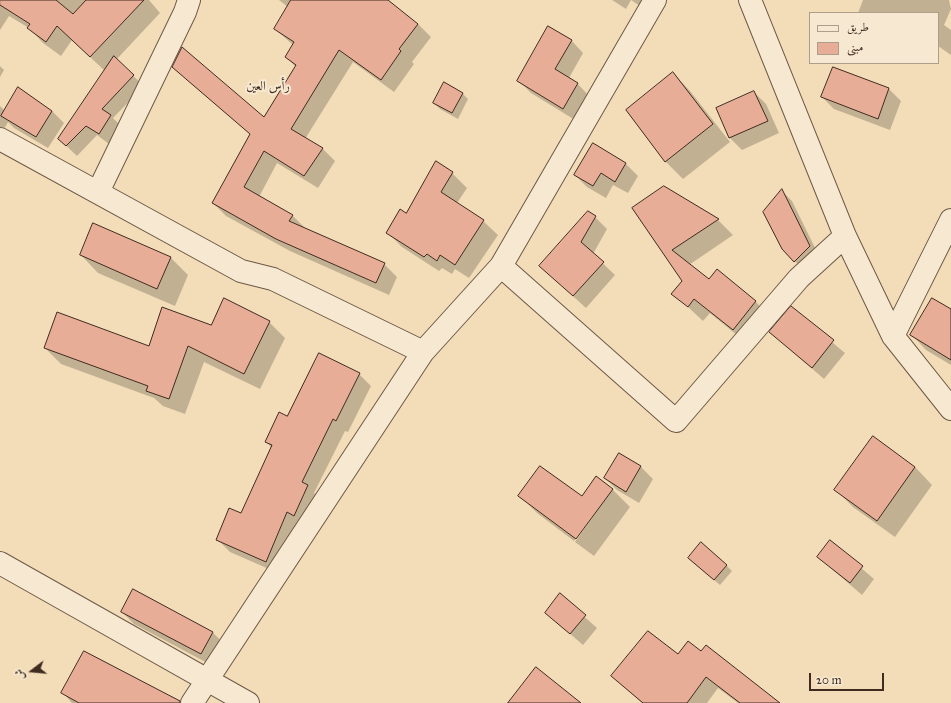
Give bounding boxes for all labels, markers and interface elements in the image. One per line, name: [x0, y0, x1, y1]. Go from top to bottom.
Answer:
legend: [809, 12, 939, 64]
text: طريق: [847, 20, 869, 34]
text: مبنى: [847, 40, 863, 54]
district label: رأس العين: [246, 79, 290, 95]
north arrow: [12, 651, 52, 691]
scale bar: [811, 665, 886, 691]
text: ش: [12, 667, 28, 681]
text: 20 m: [816, 673, 842, 687]

